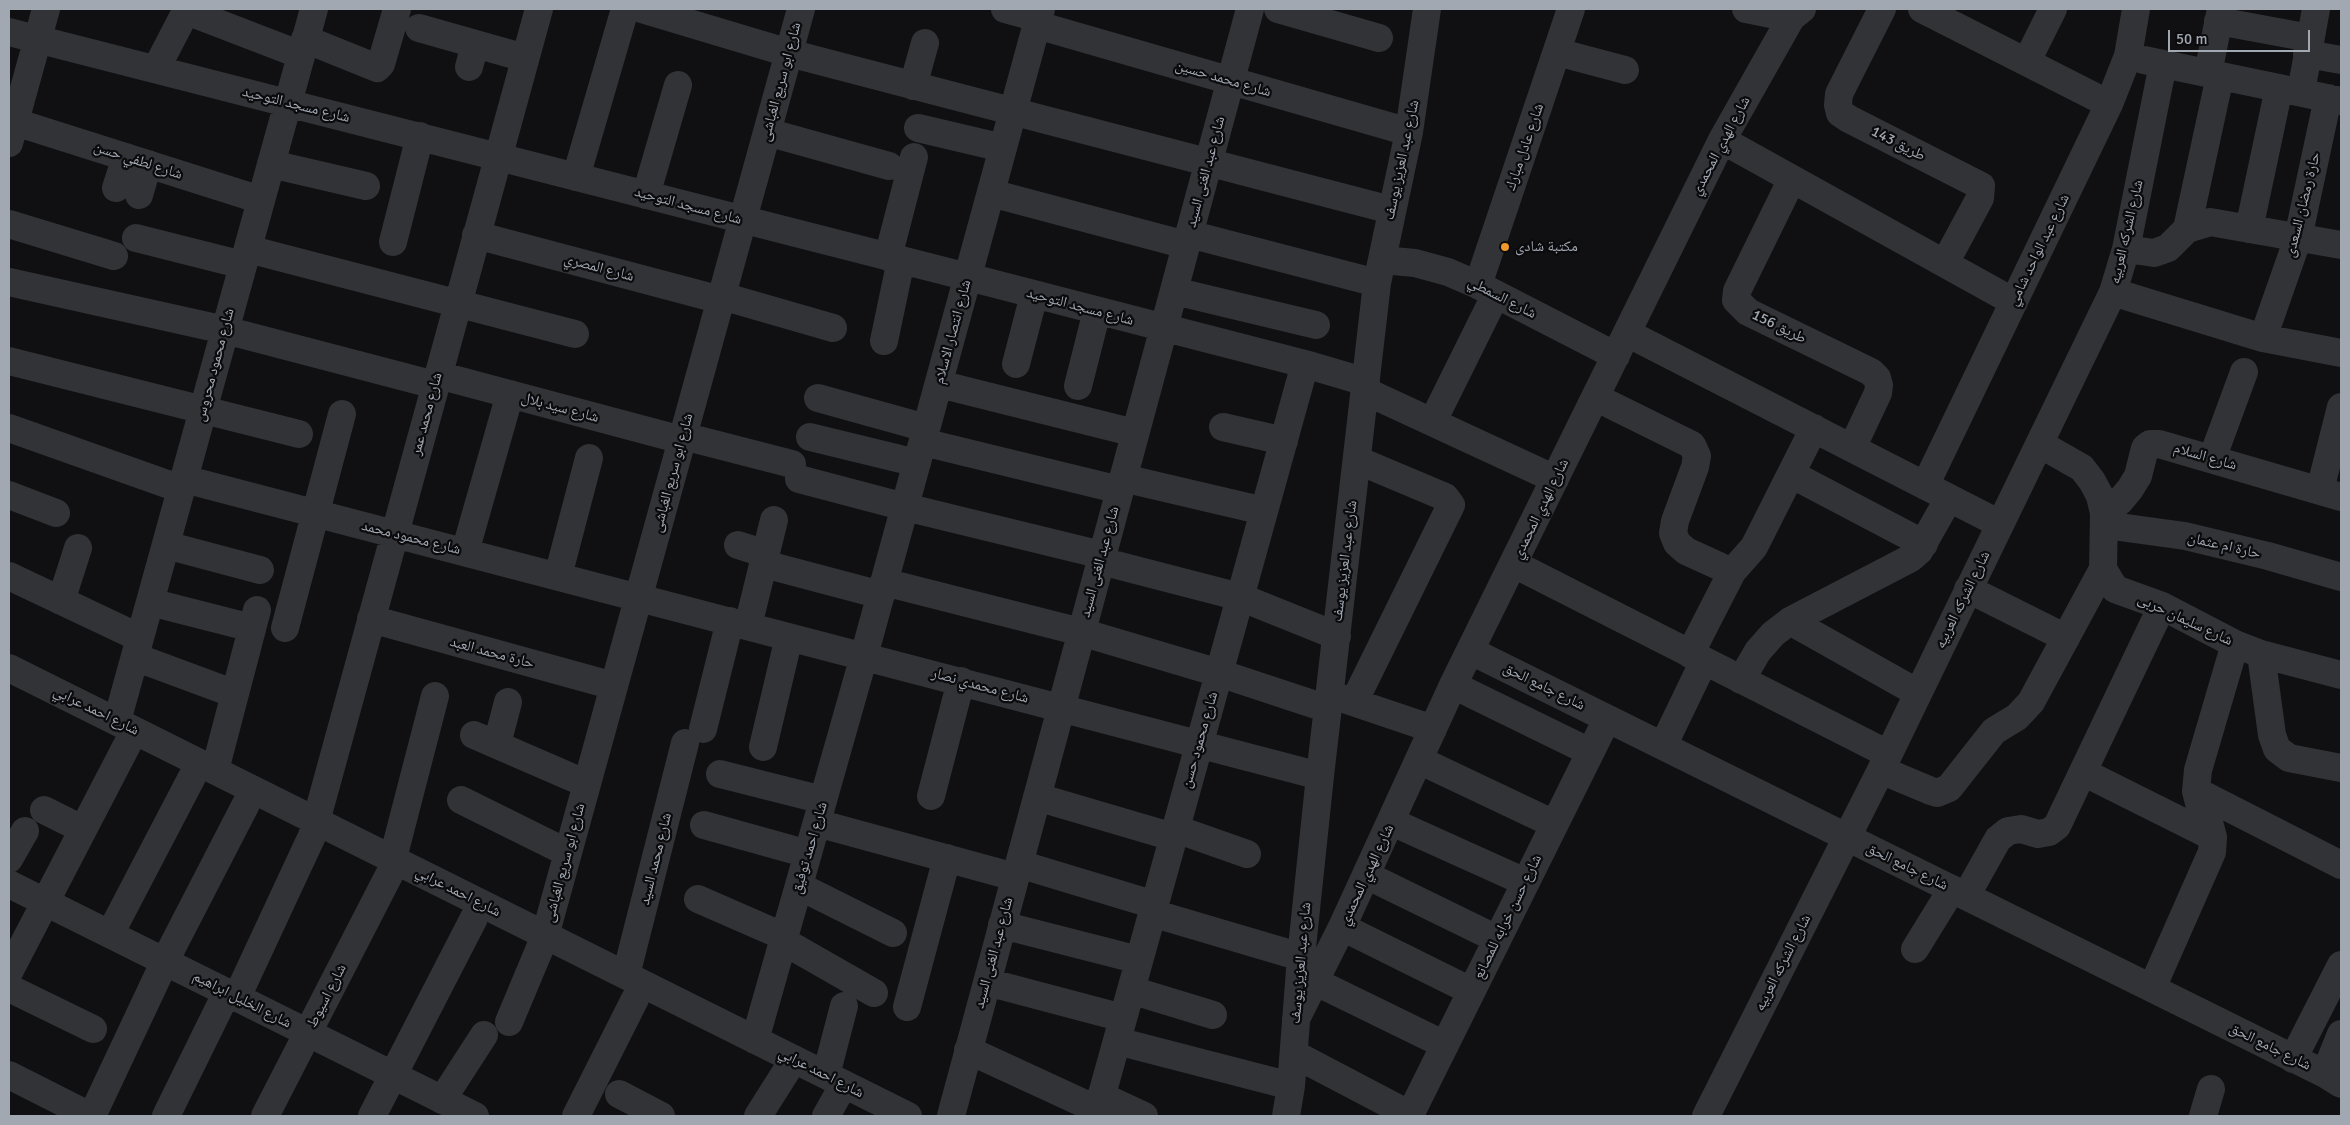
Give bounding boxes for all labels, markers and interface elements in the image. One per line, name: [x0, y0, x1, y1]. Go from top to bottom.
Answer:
street label: شارع ابو سريع الغباشى: [756, 20, 806, 144]
scale bar: [2170, 20, 2312, 52]
text: 50 m: [2176, 30, 2207, 48]
street label: شارع محمد حسين: [1173, 57, 1273, 101]
street label: شارع مسجد التوحيد: [240, 83, 352, 127]
street label: شارع الهدي المحمدي: [1687, 93, 1755, 199]
street label: شارع عبد العزيز يوسف: [1381, 98, 1423, 222]
street label: شارع عادل مبارك: [1502, 101, 1548, 193]
street label: شارع عبد الغنى السيد: [1183, 114, 1229, 230]
street label: طريق 143: [1868, 123, 1928, 165]
street label: شارع لطفي حسن: [91, 138, 185, 184]
street label: حارة رمضان السعدى: [2281, 150, 2325, 260]
street label: شارع الشركه العربيه: [2106, 178, 2148, 286]
street label: شارع مسجد التوحيد: [632, 183, 744, 229]
street label: شارع عبد الواحد شامي: [2004, 191, 2074, 309]
place label: مكتبة شادى: [1515, 238, 1578, 256]
marker: مكتبة شادى: [1499, 241, 1511, 253]
street label: شارع المصري: [562, 250, 636, 286]
street label: شارع السمطي: [1465, 273, 1539, 323]
street label: شارع انتصار الاسلام: [930, 278, 976, 386]
street label: شارع مسجد التوحيد: [1024, 284, 1136, 330]
street label: شارع محمود محروس: [191, 306, 239, 424]
street label: طريق 156: [1749, 306, 1809, 348]
street label: شارع محمد عمر: [407, 371, 447, 457]
street label: شارع سيد بلال: [519, 389, 601, 427]
street label: شارع ابو سريع الغباشى: [648, 411, 698, 535]
street label: شارع السلام: [2171, 439, 2239, 475]
street label: شارع الهدي المحمدي: [1509, 456, 1573, 562]
street label: شارع عبد العزيز يوسف: [1329, 499, 1361, 623]
street label: شارع عبد الغنى السيد: [1077, 504, 1123, 620]
street label: شارع محمود محمد: [360, 517, 462, 559]
street label: حارة ام عثمان: [2186, 529, 2262, 563]
street label: شارع الشركه العربيه: [1932, 548, 1994, 652]
street label: شارع سليمان حربى: [2135, 590, 2235, 650]
street label: حارة محمد العبد: [448, 633, 536, 673]
street label: شارع جامع الحق: [1500, 659, 1588, 715]
street label: شارع محمدي نصار: [929, 664, 1031, 708]
street label: شارع احمد عرابي: [50, 682, 142, 740]
street label: شارع محمود حسن: [1178, 690, 1222, 790]
street label: شارع احمد توفيق: [788, 800, 832, 896]
street label: شارع ابو سريع الغباشى: [540, 801, 590, 925]
street label: شارع محمد السيد: [636, 811, 676, 907]
street label: شارع الهدي المحمدي: [1336, 822, 1398, 928]
street label: شارع جامع الحق: [1863, 839, 1951, 895]
street label: شارع حسن خرابه للمصانع: [1470, 852, 1546, 982]
street label: شارع احمد عرابي: [412, 863, 504, 921]
street label: شارع عبد الغنى السيد: [971, 895, 1017, 1011]
street label: شارع عبد العزيز يوسف: [1287, 901, 1315, 1025]
street label: شارع الشركه العربيه: [1751, 912, 1815, 1014]
street label: شارع اسيوط: [303, 961, 351, 1031]
street label: شارع الخليل ابراهيم: [190, 967, 294, 1033]
street label: شارع جامع الحق: [2226, 1019, 2314, 1075]
street label: شارع احمد عرابي: [775, 1044, 867, 1102]

